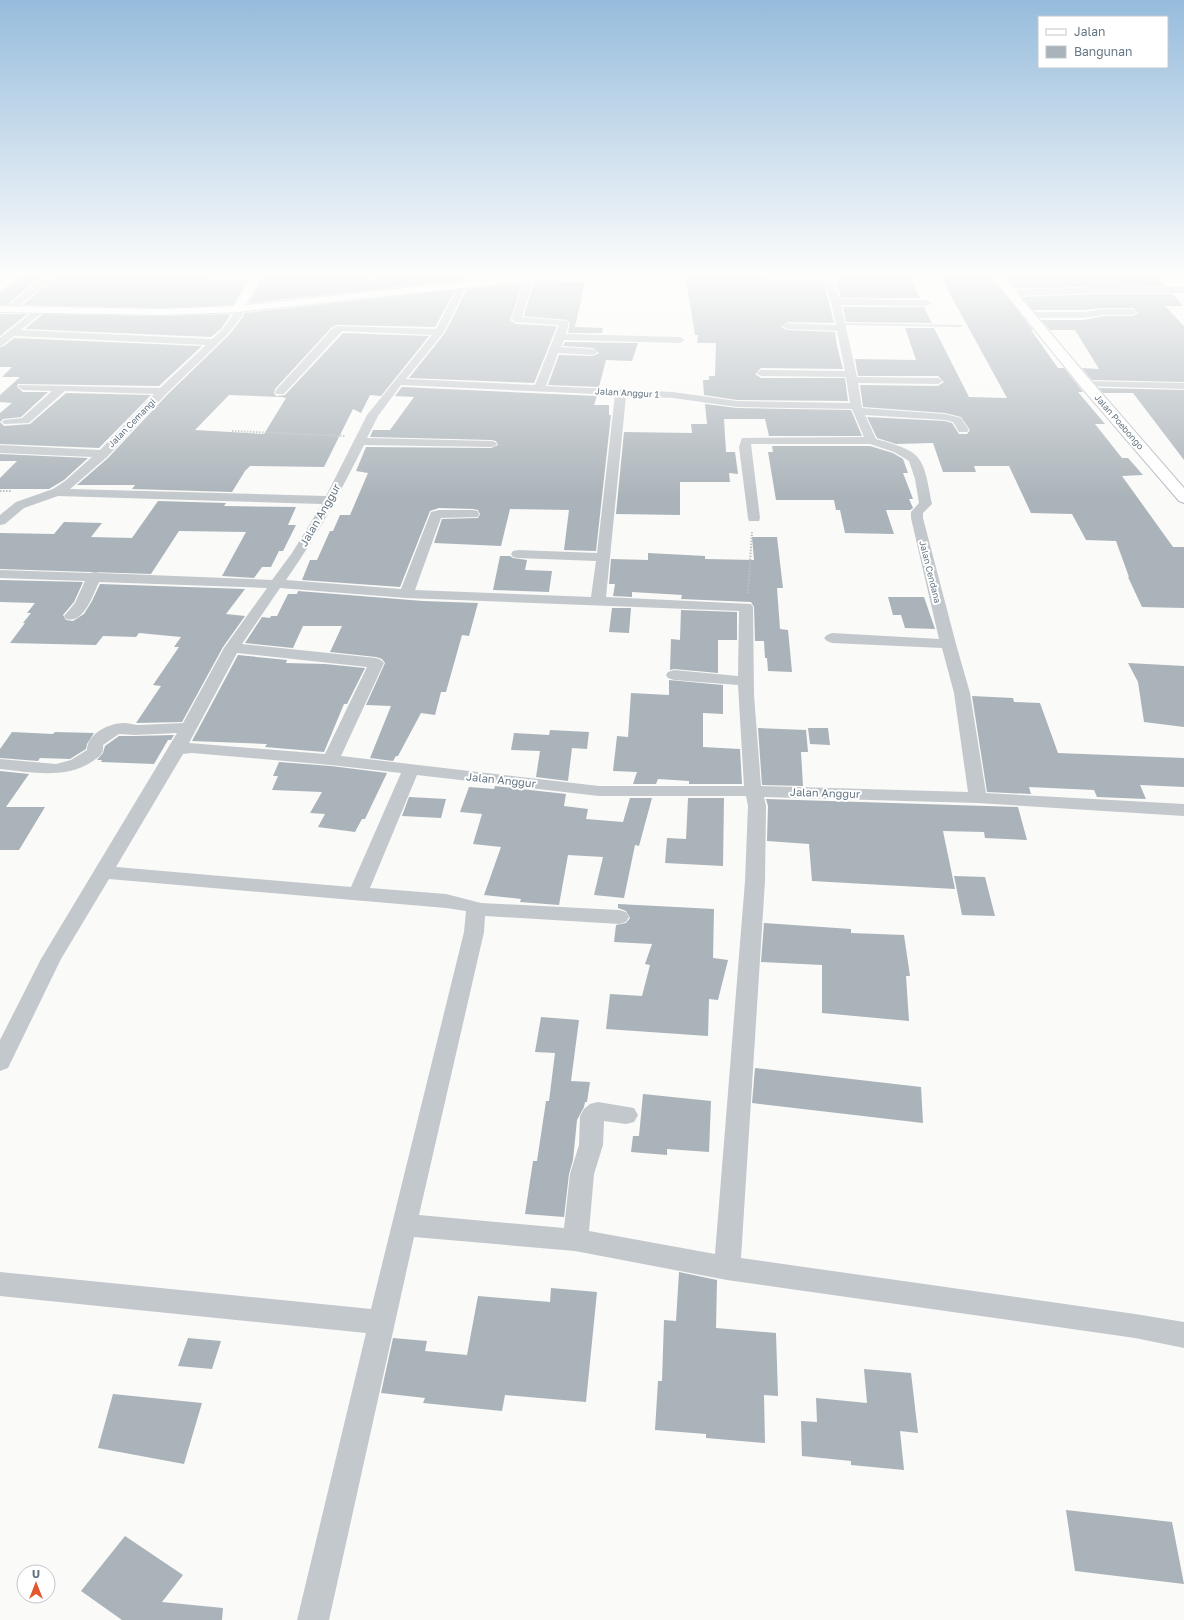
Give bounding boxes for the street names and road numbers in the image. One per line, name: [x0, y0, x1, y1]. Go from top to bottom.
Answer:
street label: Jalan Anggur 1: [595, 385, 660, 400]
street label: Jalan Poebongo: [1092, 392, 1146, 452]
street label: Jalan Cemangi: [106, 396, 158, 449]
street label: Jalan Anggur: [296, 480, 343, 548]
street label: Jalan Cendana: [917, 540, 944, 604]
street label: Jalan Anggur: [465, 769, 537, 790]
street label: Jalan Anggur: [790, 785, 861, 800]

